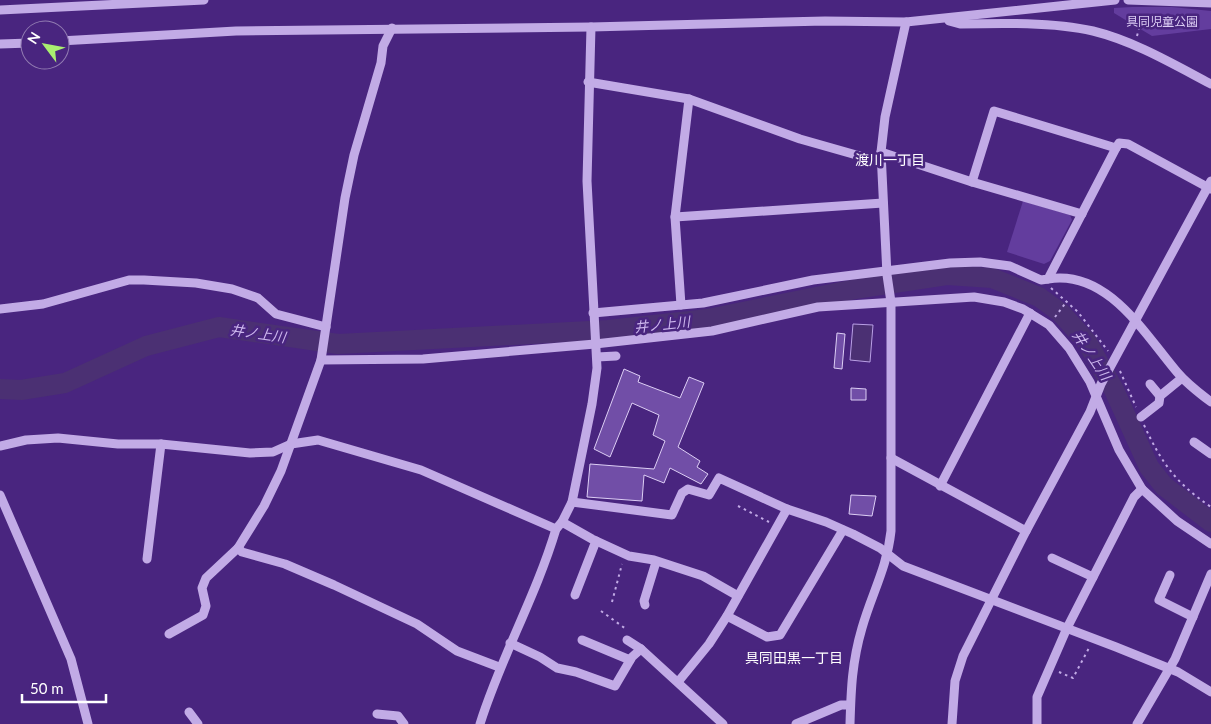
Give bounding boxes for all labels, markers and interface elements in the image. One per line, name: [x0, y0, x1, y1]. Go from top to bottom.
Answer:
park label: 具同児童公園: [1126, 14, 1198, 29]
north arrow: [20, 20, 70, 70]
text: N: [23, 29, 44, 47]
district label: 渡川一丁目: [855, 151, 925, 168]
water label: 井ノ上川: [633, 312, 693, 335]
water label: 井ノ上川: [229, 321, 289, 346]
water label: 井ノ上川: [1069, 327, 1116, 385]
district label: 具同田黒一丁目: [745, 649, 843, 666]
scale bar: [22, 672, 106, 704]
text: 50 m: [30, 679, 64, 697]

